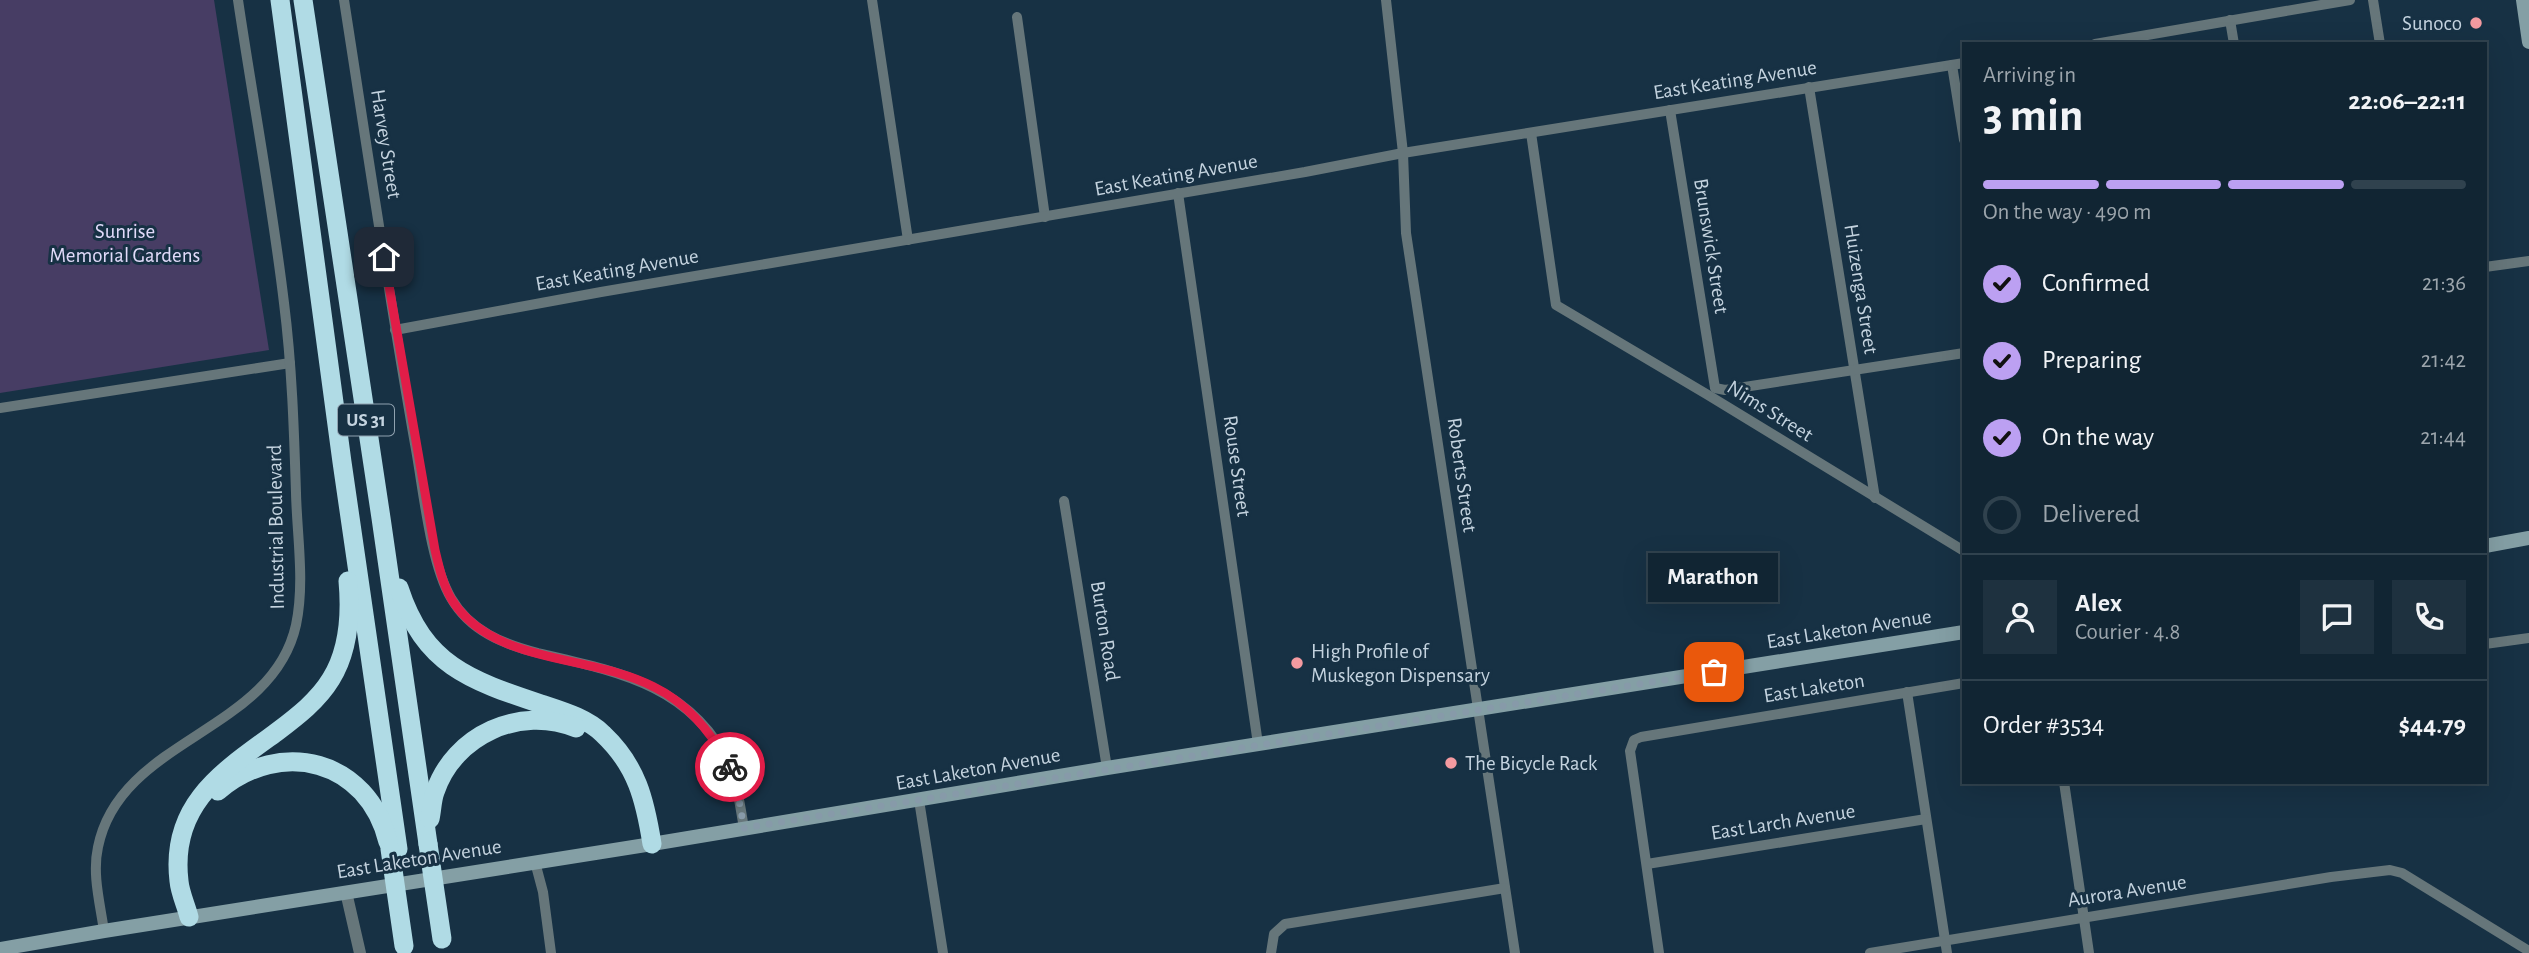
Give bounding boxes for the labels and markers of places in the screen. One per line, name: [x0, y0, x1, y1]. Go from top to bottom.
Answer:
place label: Sunoco: [2402, 13, 2462, 34]
marker: Sunoco: [2468, 15, 2484, 31]
pin: [354, 227, 414, 287]
callout: Marathon: [1649, 553, 1779, 602]
place label: High Profile of Muskegon Dispensary: [1311, 641, 1490, 686]
pin: [1684, 642, 1744, 702]
marker: High Profile of Muskegon Dispensary: [1289, 655, 1305, 671]
place label: The Bicycle Rack: [1465, 753, 1598, 774]
marker: The Bicycle Rack: [1443, 755, 1459, 771]

